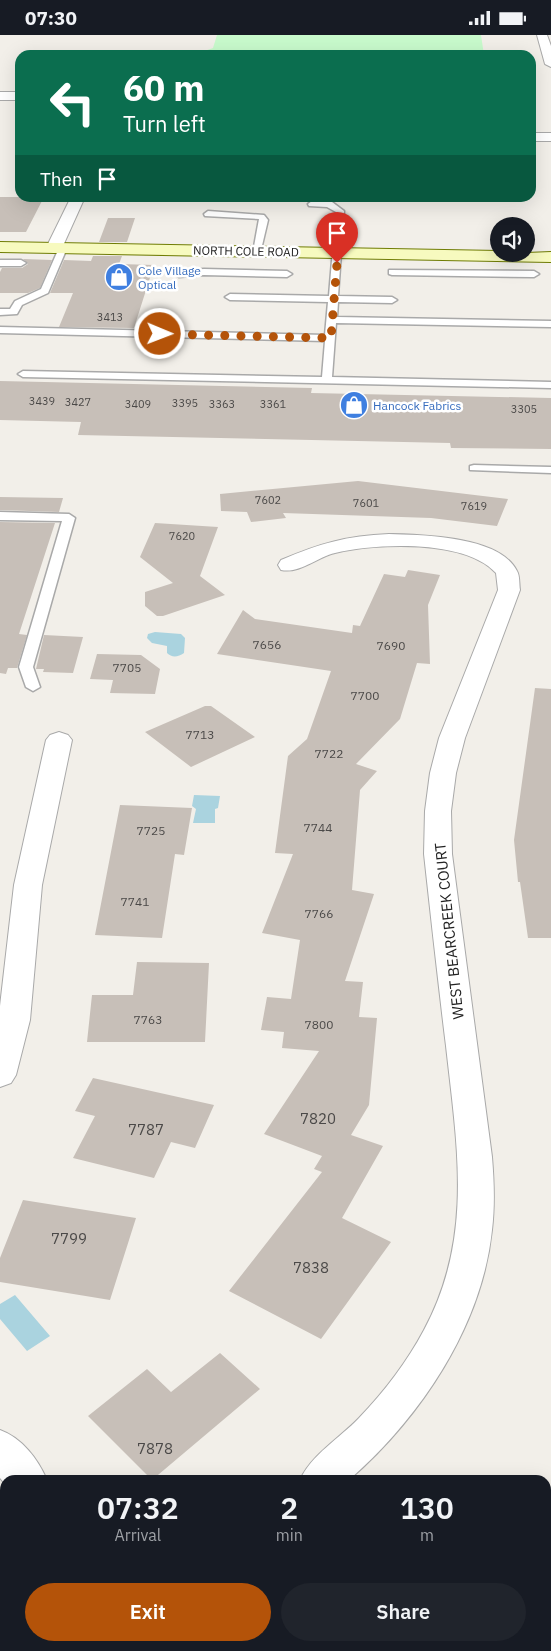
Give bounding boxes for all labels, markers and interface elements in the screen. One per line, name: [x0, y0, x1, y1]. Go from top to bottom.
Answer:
text: 07:30: [25, 6, 77, 30]
text: 60 m: [123, 65, 205, 111]
icon: left: [40, 70, 105, 135]
text: Turn left: [123, 109, 206, 138]
icon: arrive: [93, 165, 121, 193]
text: Then: [40, 167, 83, 191]
pin: [316, 212, 358, 263]
map controls: [490, 217, 535, 262]
button: sound: [490, 217, 535, 262]
icon: arrive: [323, 219, 351, 247]
street label: NORTH COLE ROAD: [193, 243, 299, 259]
shop icon: Cole Village Optical: [104, 262, 134, 292]
place label: Cole Village Optical: [138, 263, 201, 292]
position arrow: [133, 307, 185, 359]
house number: 3413: [97, 310, 123, 324]
shop icon: Hancock Fabrics: [339, 390, 369, 420]
house number: 3439: [29, 394, 55, 408]
house number: 3427: [65, 395, 91, 409]
house number: 3395: [172, 396, 198, 410]
house number: 3409: [125, 397, 151, 411]
house number: 3363: [209, 397, 235, 411]
house number: 3361: [260, 397, 287, 411]
place label: Hancock Fabrics: [373, 398, 462, 413]
house number: 3305: [511, 402, 537, 416]
house number: 7602: [255, 493, 281, 507]
house number: 7601: [353, 496, 380, 510]
house number: 7619: [461, 499, 487, 513]
house number: 7620: [169, 529, 195, 543]
house number: 7656: [253, 637, 281, 652]
house number: 7690: [377, 638, 405, 653]
house number: 7705: [113, 660, 141, 675]
house number: 7700: [351, 688, 379, 703]
house number: 7713: [186, 727, 214, 742]
house number: 7722: [315, 746, 343, 761]
house number: 7744: [304, 820, 332, 835]
house number: 7725: [137, 823, 165, 838]
street label: WEST BEARCREEK COURT: [430, 841, 468, 1020]
house number: 7741: [121, 894, 149, 909]
house number: 7766: [305, 906, 333, 921]
house number: 7763: [134, 1012, 162, 1027]
house number: 7800: [305, 1017, 333, 1032]
house number: 7820: [300, 1109, 336, 1128]
house number: 7787: [128, 1120, 164, 1139]
house number: 7799: [51, 1229, 87, 1248]
house number: 7838: [293, 1258, 329, 1277]
house number: 7878: [137, 1439, 173, 1458]
text: 07:32: [97, 1488, 179, 1527]
text: 2: [280, 1488, 298, 1527]
text: 130: [400, 1488, 454, 1527]
text: Arrival: [115, 1525, 161, 1545]
text: min: [276, 1525, 303, 1545]
text: m: [420, 1525, 434, 1545]
button: Exit: [25, 1583, 271, 1641]
button: Share: [281, 1583, 526, 1641]

